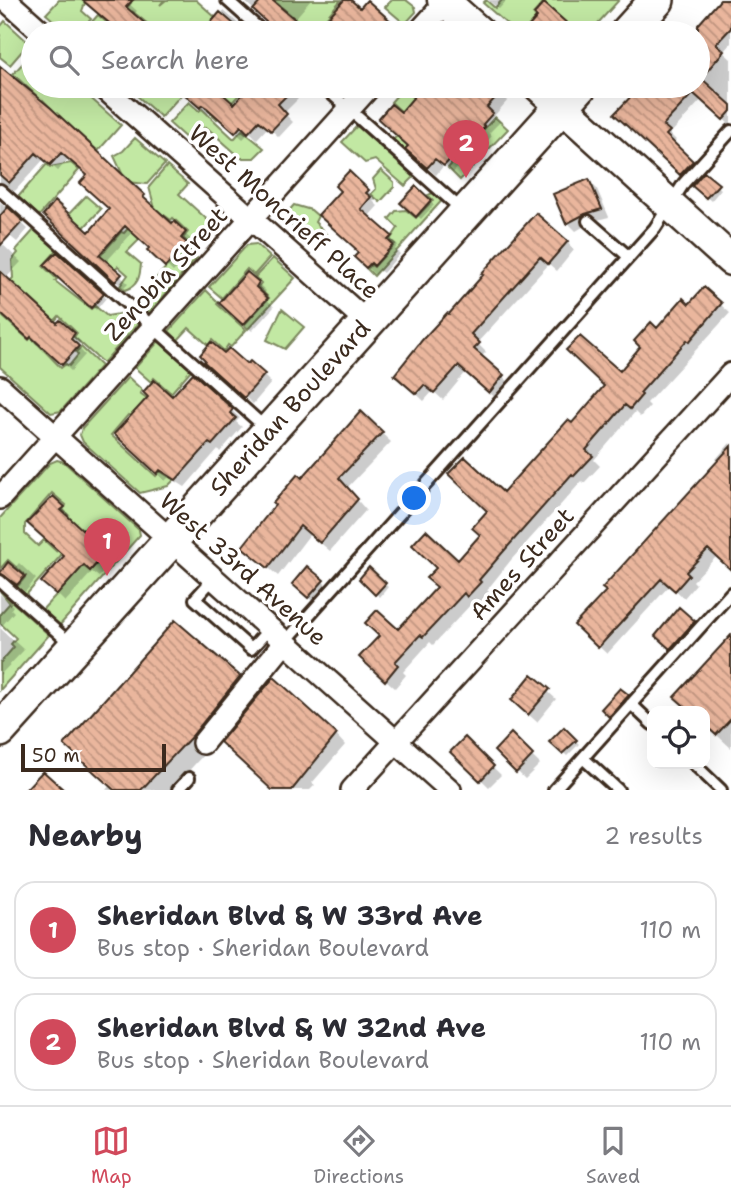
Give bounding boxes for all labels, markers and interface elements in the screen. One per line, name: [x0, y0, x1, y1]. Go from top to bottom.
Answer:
search box: [21, 21, 710, 98]
icon: search: [45, 41, 83, 79]
text: Search here: [101, 42, 250, 77]
street label: West Moncrieff Place: [182, 118, 386, 306]
pin: 2: [443, 120, 489, 178]
street label: Zenobia Street: [97, 200, 235, 348]
street label: Sheridan Boulevard: [202, 313, 378, 503]
your location: [397, 481, 431, 515]
street label: West 33rd Avenue: [152, 485, 334, 653]
street label: Ames Street: [463, 501, 581, 627]
pin: 1: [84, 518, 130, 576]
map controls: [647, 706, 710, 769]
button: locate: [647, 706, 710, 769]
scale bar: [21, 741, 166, 773]
text: 50 m: [32, 743, 80, 768]
text: Nearby: [28, 815, 143, 856]
text: 2 results: [604, 821, 703, 851]
text: Sheridan Blvd & W 33rd Ave: [97, 898, 483, 933]
text: 1: [48, 915, 58, 945]
text: 110 m: [639, 915, 701, 945]
text: Bus stop · Sheridan Boulevard: [97, 933, 429, 963]
text: Sheridan Blvd & W 32nd Ave: [97, 1010, 486, 1045]
text: 2: [45, 1027, 61, 1057]
text: 110 m: [639, 1027, 701, 1057]
text: Bus stop · Sheridan Boulevard: [97, 1045, 429, 1075]
tab: Map: [91, 1122, 132, 1189]
tab: Directions: [314, 1122, 404, 1189]
tab: Saved: [586, 1122, 640, 1189]

